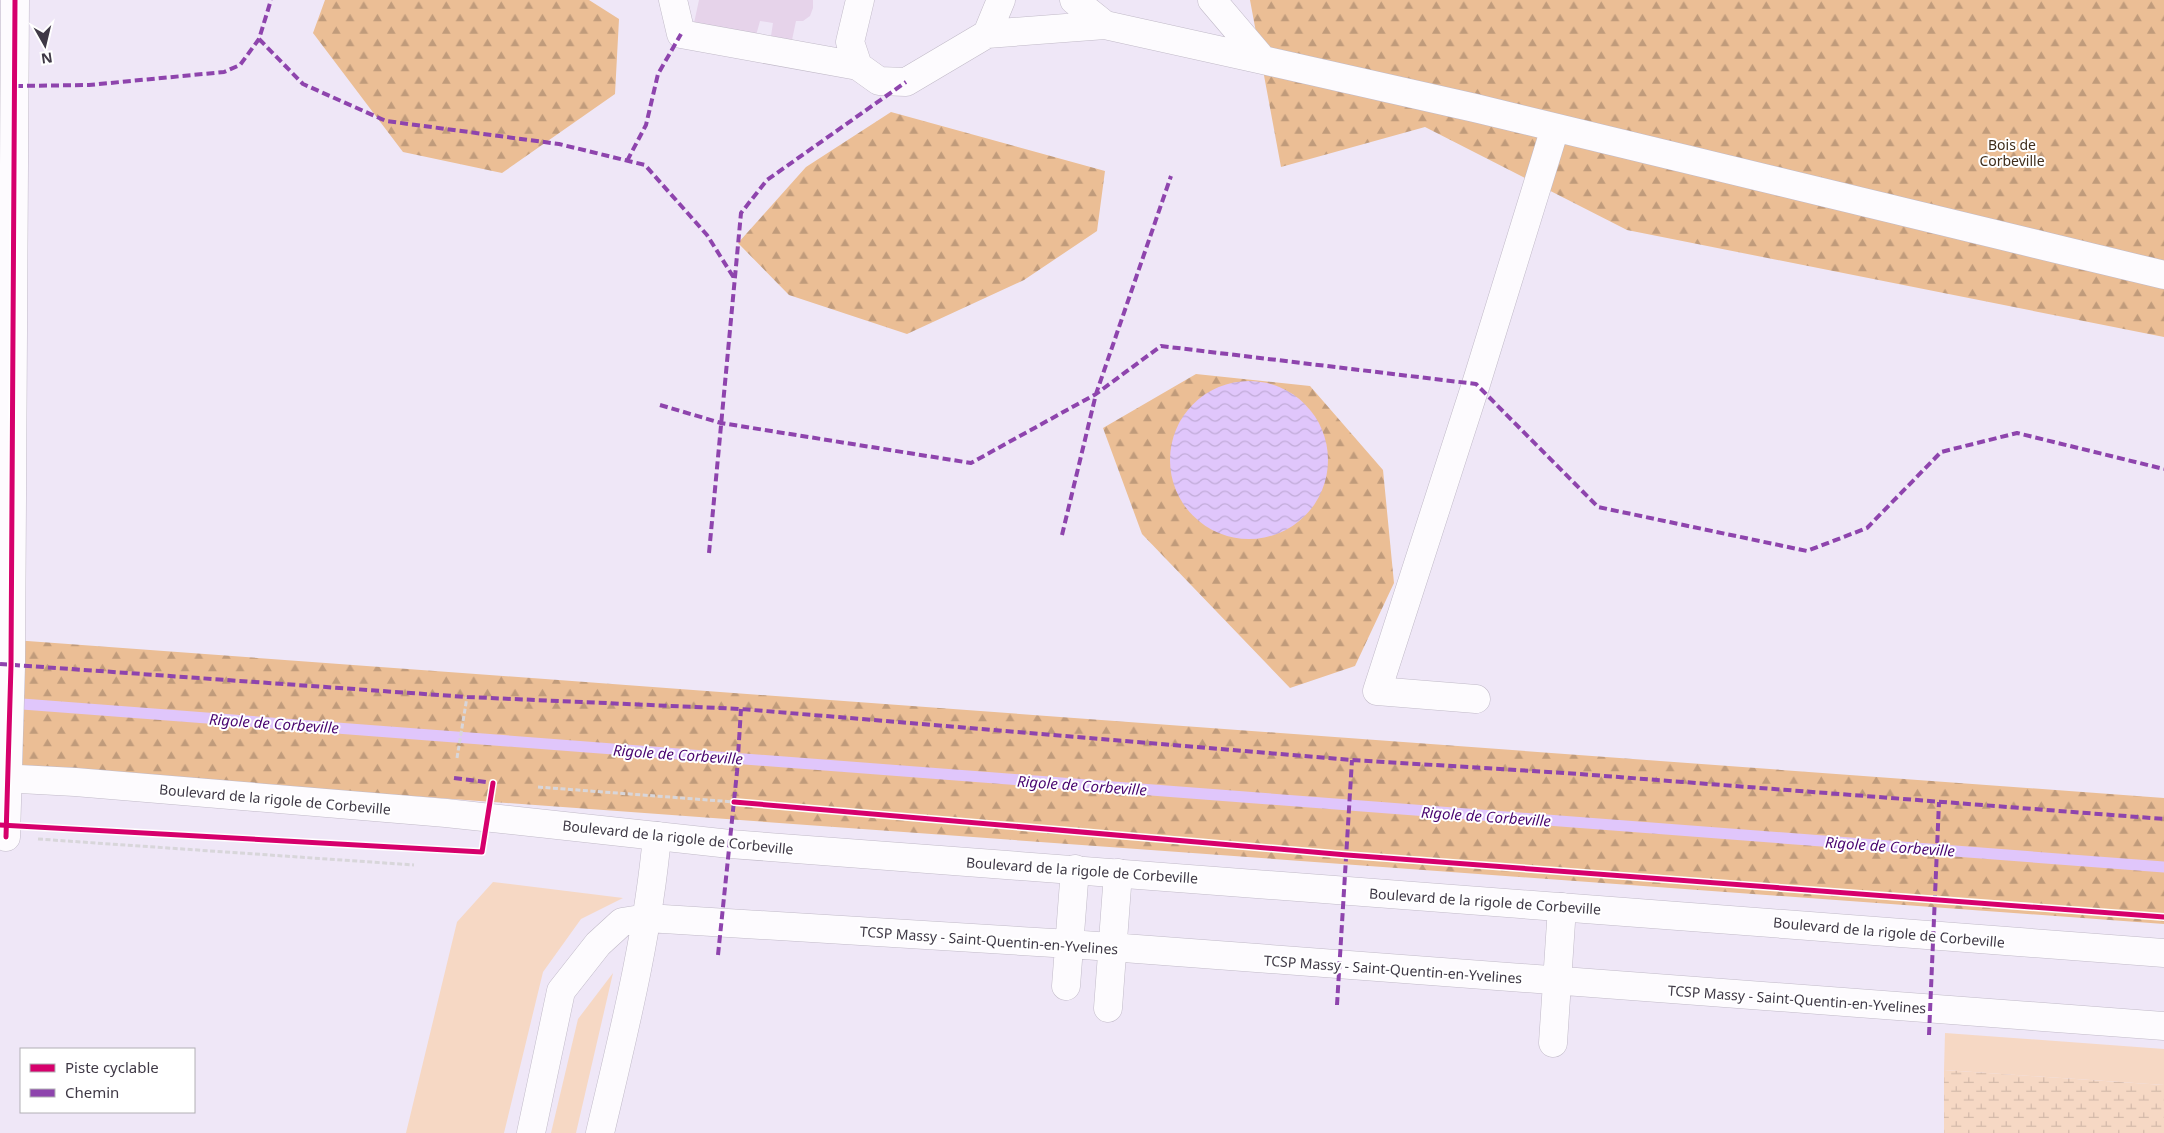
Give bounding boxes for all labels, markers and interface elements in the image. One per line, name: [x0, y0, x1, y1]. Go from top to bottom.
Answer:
north arrow: [20, 20, 70, 70]
text: N: [40, 48, 54, 69]
park label: Bois de Corbeville: [1979, 135, 2045, 170]
water label: Rigole de Corbeville: [208, 708, 340, 738]
water label: Rigole de Corbeville: [612, 739, 744, 769]
water label: Rigole de Corbeville: [1016, 770, 1148, 800]
street label: Boulevard de la rigole de Corbeville: [158, 779, 392, 819]
water label: Rigole de Corbeville: [1420, 801, 1552, 831]
street label: Boulevard de la rigole de Corbeville: [561, 815, 795, 859]
water label: Rigole de Corbeville: [1824, 831, 1956, 861]
street label: Boulevard de la rigole de Corbeville: [965, 852, 1199, 888]
street label: Boulevard de la rigole de Corbeville: [1368, 883, 1602, 919]
street label: Boulevard de la rigole de Corbeville: [1772, 912, 2006, 952]
street label: TCSP Massy - Saint-Quentin-en-Yvelines: [859, 921, 1119, 959]
street label: TCSP Massy - Saint-Quentin-en-Yvelines: [1263, 950, 1523, 988]
street label: TCSP Massy - Saint-Quentin-en-Yvelines: [1667, 980, 1927, 1018]
legend: [20, 1048, 195, 1113]
text: Piste cyclable: [65, 1057, 159, 1077]
text: Chemin: [65, 1082, 119, 1102]

